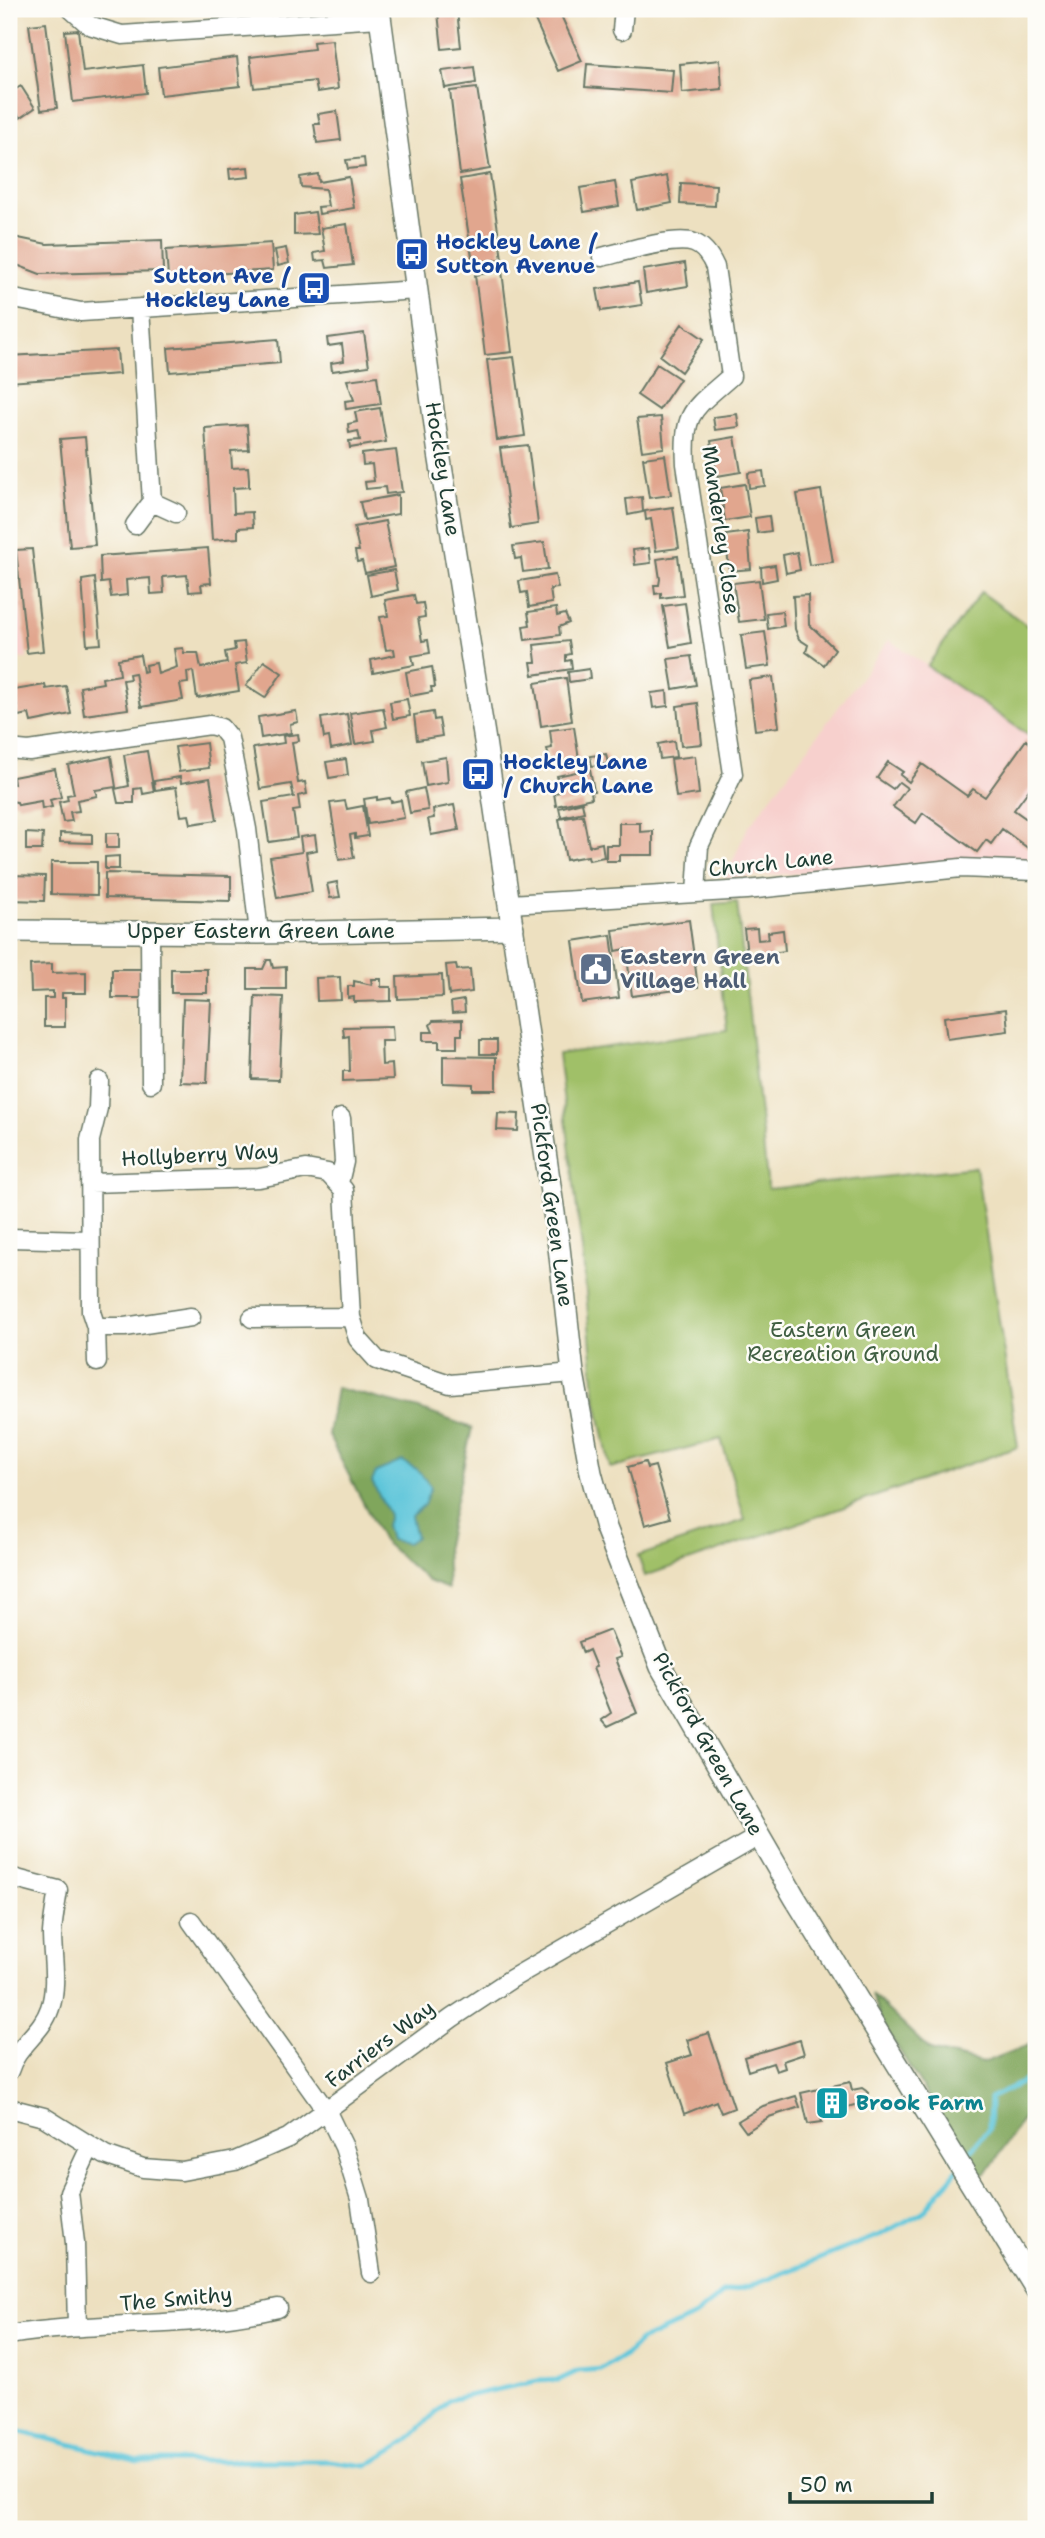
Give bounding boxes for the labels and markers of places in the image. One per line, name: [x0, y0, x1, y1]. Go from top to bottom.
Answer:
place label: Hockley Lane / Sutton Avenue: [436, 228, 598, 280]
bus stop icon: Hockley Lane / Sutton Avenue: [393, 235, 431, 273]
place label: Sutton Ave / Hockley Lane: [145, 262, 291, 314]
bus stop icon: Sutton Ave / Hockley Lane: [295, 269, 333, 307]
place label: Hockley Lane / Church Lane: [503, 748, 654, 800]
bus stop icon: Hockley Lane / Church Lane: [459, 755, 497, 793]
place label: Eastern Green Village Hall: [620, 943, 780, 995]
public building icon: Eastern Green Village Hall: [577, 950, 615, 988]
building icon: Brook Farm: [813, 2084, 851, 2122]
place label: Brook Farm: [856, 2089, 984, 2117]

